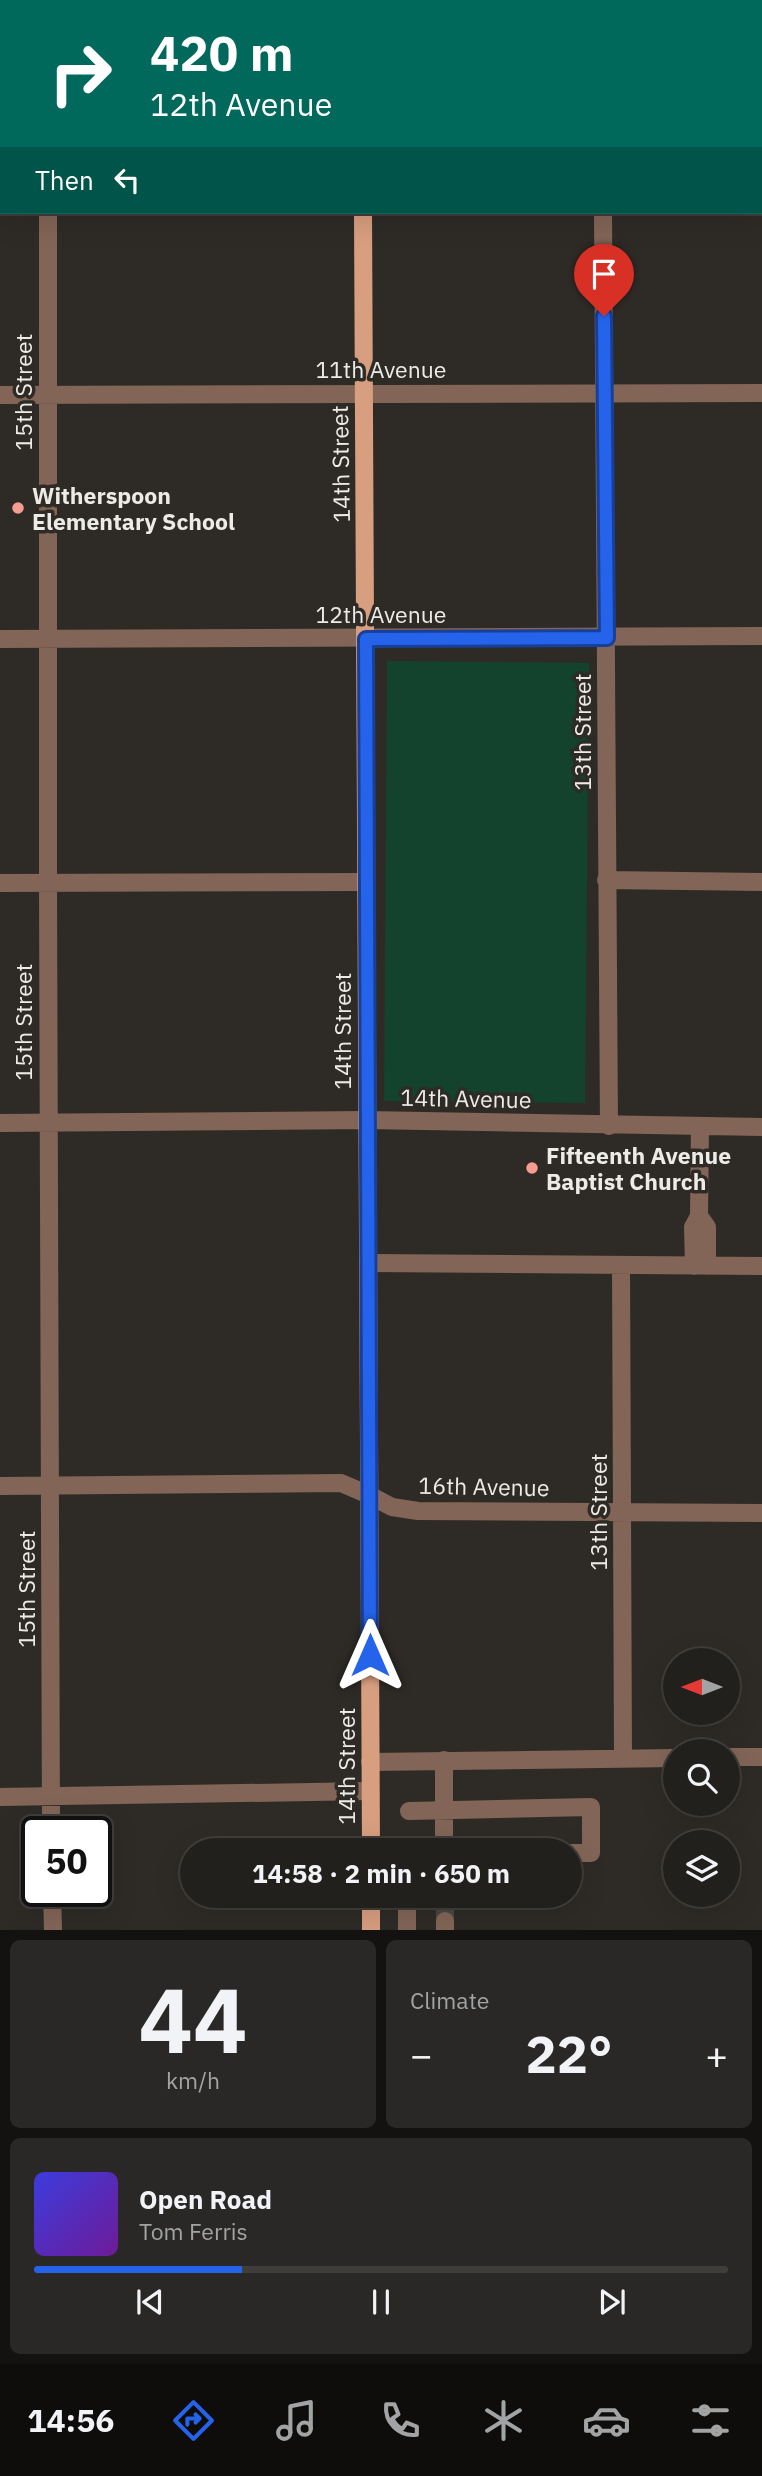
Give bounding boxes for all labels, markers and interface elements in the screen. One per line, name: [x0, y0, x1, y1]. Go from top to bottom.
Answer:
text: 420 m: [150, 21, 294, 84]
icon: right: [35, 28, 126, 119]
text: 12th Avenue: [150, 83, 332, 125]
icon: left: [108, 161, 146, 199]
text: Then: [35, 163, 94, 197]
pin: [574, 244, 634, 316]
icon: arrive: [585, 255, 623, 293]
street label: 15th Street: [8, 333, 38, 451]
street label: 11th Avenue: [316, 354, 446, 384]
street label: 14th Street: [324, 405, 356, 523]
place label: Witherspoon Elementary School: [32, 480, 235, 536]
marker: Witherspoon Elementary School: [10, 500, 26, 516]
street label: 12th Avenue: [316, 599, 446, 629]
street label: 13th Street: [567, 673, 597, 791]
street label: 15th Street: [8, 963, 38, 1081]
street label: 14th Street: [327, 972, 357, 1090]
street label: 14th Avenue: [400, 1082, 532, 1114]
place label: Fifteenth Avenue Baptist Church: [546, 1140, 731, 1196]
marker: Fifteenth Avenue Baptist Church: [524, 1160, 540, 1176]
street label: 13th Street: [583, 1453, 613, 1571]
street label: 16th Avenue: [418, 1470, 550, 1502]
street label: 15th Street: [11, 1530, 41, 1648]
position arrow: [333, 1618, 407, 1692]
north arrow: [663, 1648, 740, 1726]
map controls: [663, 1648, 740, 1907]
street label: 14th Street: [331, 1707, 361, 1825]
button: search: [663, 1739, 740, 1816]
speed limit sign: 50: [21, 1816, 112, 1907]
button: layers: [663, 1830, 740, 1907]
text: 14:58 · 2 min · 650 m: [252, 1856, 510, 1890]
text: 44: [138, 1960, 248, 2078]
text: Climate: [410, 1985, 489, 2015]
text: 22°: [526, 2020, 612, 2087]
text: −: [410, 2030, 433, 2079]
text: +: [705, 2030, 728, 2079]
text: km/h: [166, 2065, 220, 2095]
text: Open Road: [139, 2182, 272, 2216]
text: Tom Ferris: [139, 2216, 248, 2246]
icon: previous: [131, 2283, 169, 2321]
icon: pause: [362, 2283, 400, 2321]
icon: next: [593, 2283, 631, 2321]
icon: directions: [169, 2396, 218, 2445]
icon: music: [272, 2396, 321, 2445]
icon: phone: [376, 2396, 425, 2445]
icon: climate: [479, 2396, 528, 2445]
icon: car: [582, 2396, 631, 2445]
icon: filters: [686, 2396, 735, 2445]
text: 14:56: [27, 2399, 115, 2441]

